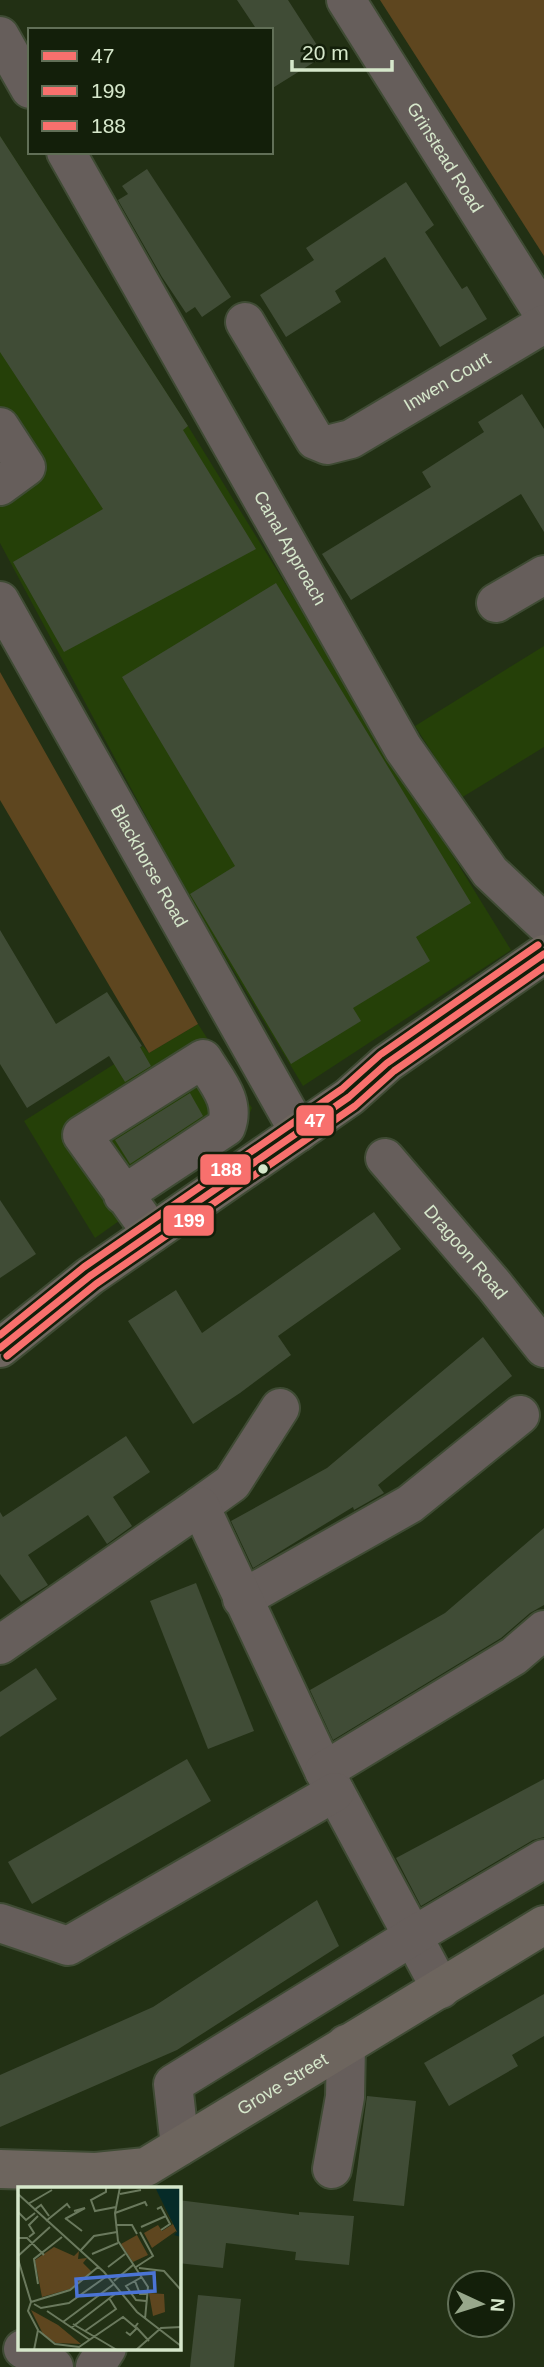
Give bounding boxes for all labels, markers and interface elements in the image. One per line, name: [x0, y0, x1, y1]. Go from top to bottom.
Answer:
legend: [28, 28, 273, 154]
scale bar: [292, 28, 392, 72]
text: 20 m: [302, 41, 349, 64]
text: 47: [91, 44, 114, 67]
text: 199: [91, 79, 126, 102]
street label: Grinstead Road: [403, 99, 487, 216]
text: 188: [91, 114, 126, 137]
street label: Inwen Court: [400, 348, 494, 415]
street label: Canal Approach: [250, 487, 330, 609]
street label: Blackhorse Road: [107, 801, 192, 931]
line badge: 47: [295, 1104, 335, 1137]
text: 47: [304, 1110, 326, 1131]
line badge: 188: [199, 1153, 252, 1186]
text: 188: [210, 1159, 242, 1180]
unlabelled marker: [256, 1162, 270, 1176]
street label: Dragoon Road: [420, 1201, 511, 1303]
line badge: 199: [162, 1204, 215, 1237]
text: 199: [173, 1210, 205, 1231]
street label: Grove Street: [234, 2049, 331, 2119]
inset map: [18, 2187, 180, 2350]
north arrow: [446, 2269, 516, 2339]
text: N: [487, 2298, 508, 2313]

